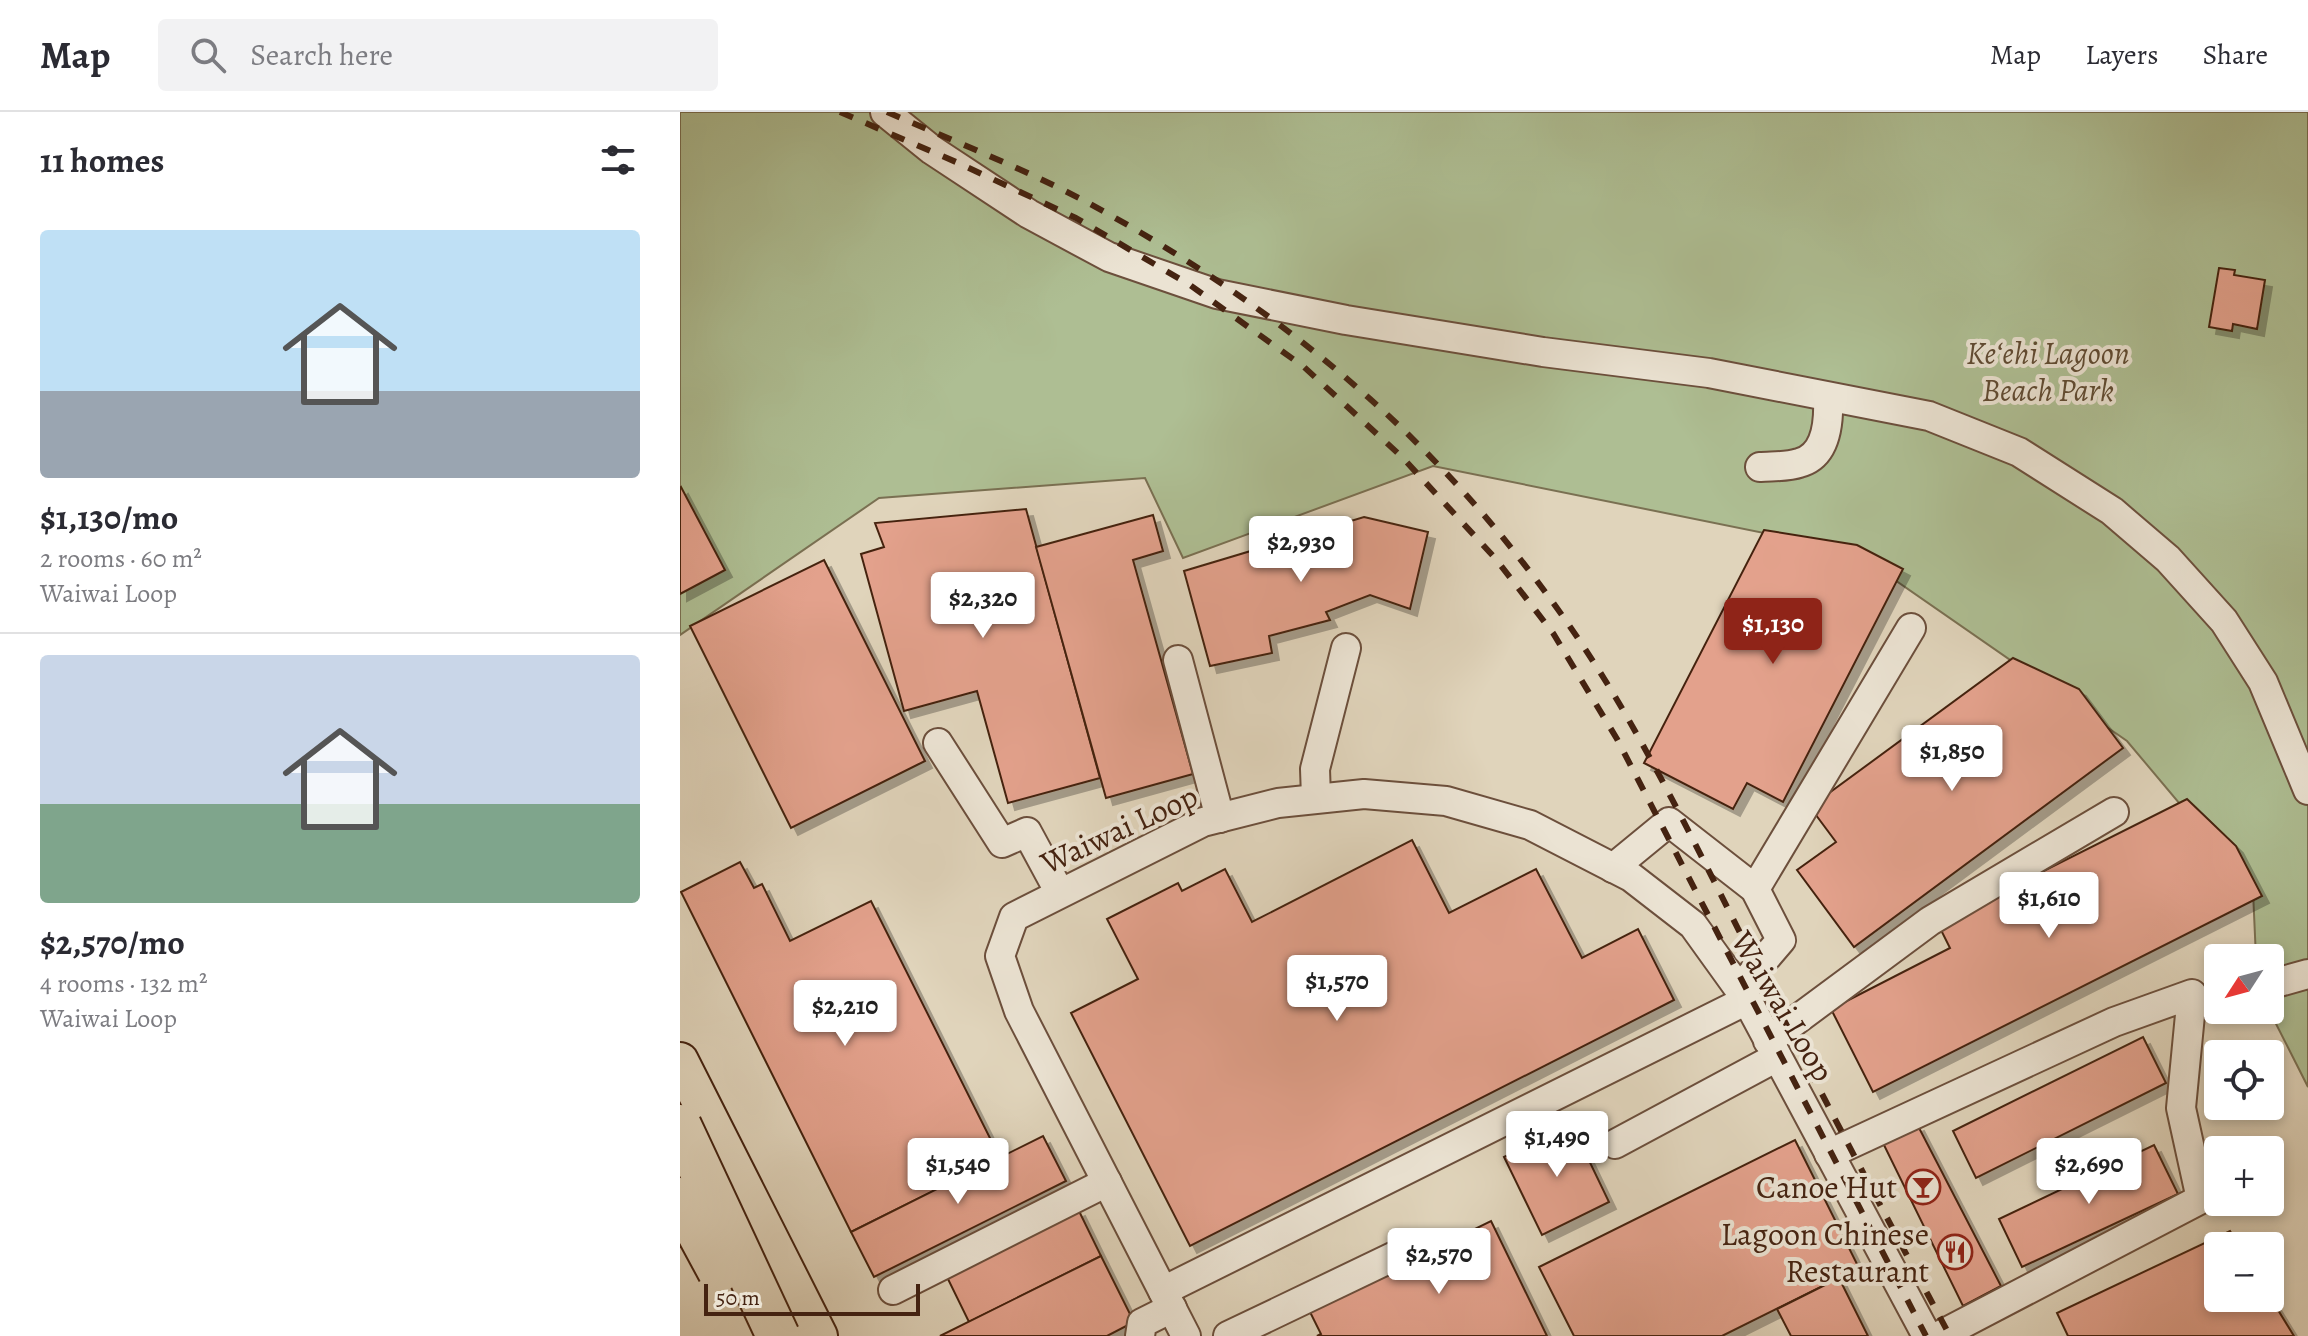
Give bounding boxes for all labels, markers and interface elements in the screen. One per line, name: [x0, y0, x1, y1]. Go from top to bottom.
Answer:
search box: [158, 19, 718, 91]
text: Map: [40, 29, 110, 81]
icon: search: [186, 33, 230, 77]
text: Search here: [250, 35, 393, 75]
text: Map: [1990, 36, 2041, 74]
text: Layers: [2085, 36, 2158, 74]
text: Share: [2202, 36, 2268, 74]
text: 11 homes: [40, 137, 164, 184]
icon: filters: [596, 138, 640, 182]
icon: home: [268, 282, 412, 426]
park label: Keʻehi Lagoon Beach Park: [1966, 331, 2130, 412]
text: $1,130/mo: [40, 494, 178, 541]
pin: $2,930: [1236, 516, 1366, 584]
text: $2,930: [1267, 524, 1335, 559]
text: 2 rooms · 60 m²: [40, 541, 202, 576]
pin: $2,320: [918, 572, 1048, 640]
text: Waiwai Loop: [40, 576, 177, 611]
text: $2,320: [949, 580, 1017, 615]
pin: $1,130: [1708, 598, 1838, 666]
text: $1,130: [1742, 606, 1804, 641]
icon: home: [268, 707, 412, 851]
pin: $1,850: [1887, 725, 2017, 793]
text: $1,850: [1919, 733, 1985, 768]
street label: Waiwai Loop: [1032, 773, 1205, 885]
pin: $1,610: [1984, 872, 2114, 940]
text: $1,610: [2018, 880, 2080, 915]
text: $2,570/mo: [40, 919, 185, 966]
street label: Waiwai Loop: [1720, 922, 1845, 1090]
north arrow: [2204, 944, 2284, 1024]
map controls: [2204, 944, 2284, 1312]
pin: $1,570: [1272, 955, 1402, 1023]
text: $1,570: [1305, 963, 1369, 998]
text: 4 rooms · 132 m²: [40, 966, 207, 1001]
pin: $2,210: [780, 980, 910, 1048]
text: $2,210: [812, 988, 878, 1023]
text: Waiwai Loop: [40, 1001, 177, 1036]
button: locate: [2204, 1040, 2284, 1120]
pin: $1,490: [1492, 1111, 1622, 1179]
text: $1,490: [1524, 1119, 1590, 1154]
button: +: [2204, 1136, 2284, 1216]
pin: $1,540: [893, 1138, 1023, 1206]
pin: $2,690: [2024, 1138, 2154, 1206]
text: $1,540: [926, 1146, 990, 1181]
text: $2,690: [2055, 1146, 2123, 1181]
place label: Canoe Hut: [1756, 1165, 1897, 1209]
bar icon: Canoe Hut: [1904, 1168, 1942, 1206]
place label: Lagoon Chinese Restaurant: [1721, 1212, 1929, 1293]
pin: $2,570: [1374, 1228, 1504, 1296]
button: −: [2204, 1232, 2284, 1312]
restaurant icon: Lagoon Chinese Restaurant: [1936, 1233, 1974, 1271]
text: $2,570: [1406, 1236, 1472, 1271]
scale bar: [704, 1280, 920, 1316]
text: 50 m: [716, 1283, 760, 1313]

